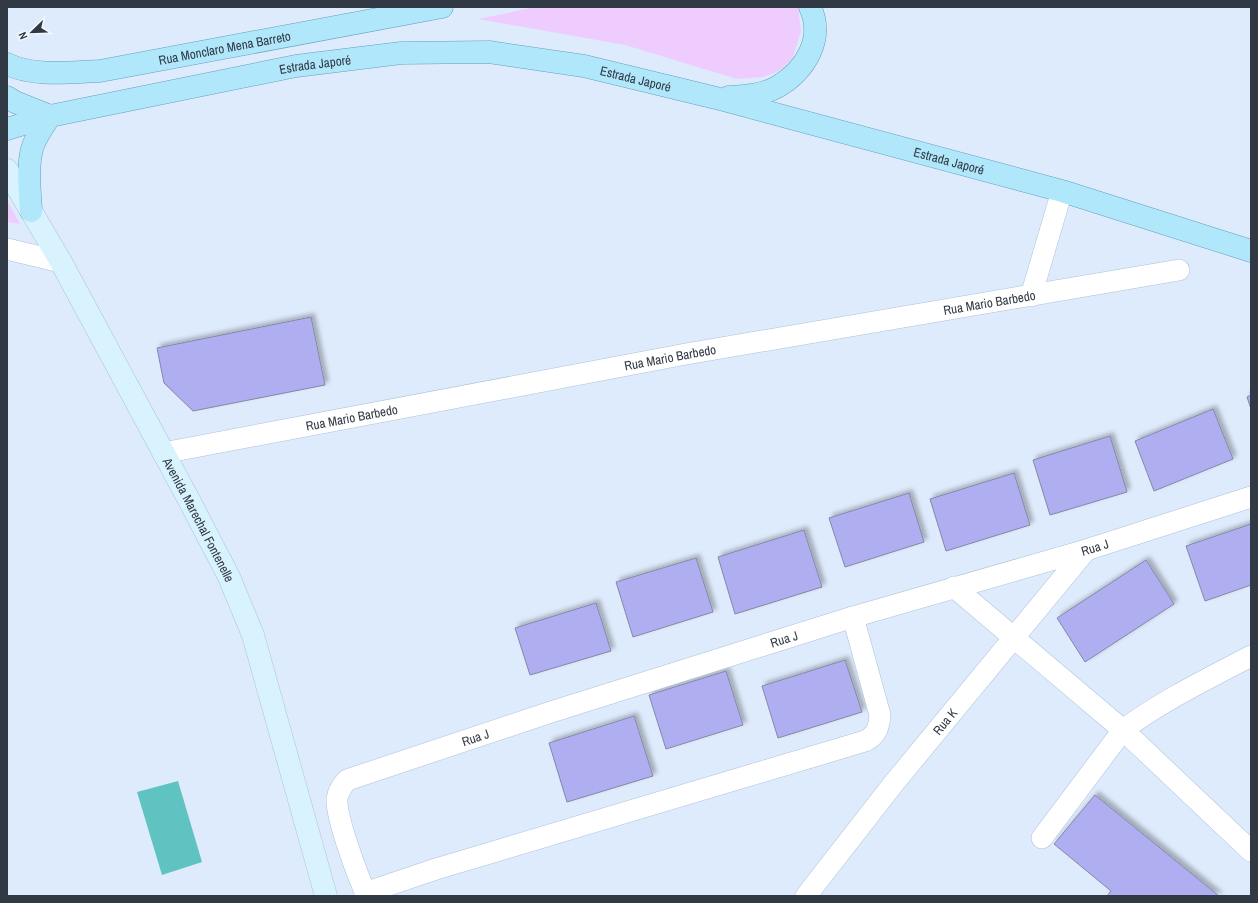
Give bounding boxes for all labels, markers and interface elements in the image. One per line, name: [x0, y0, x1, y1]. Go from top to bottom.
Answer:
north arrow: [12, 12, 52, 52]
street label: Rua Monclaro Mena Barreto: [157, 27, 292, 69]
text: N: [15, 30, 31, 42]
street label: Estrada Japoré: [278, 51, 352, 78]
street label: Estrada Japoré: [598, 62, 673, 96]
street label: Estrada Japoré: [912, 144, 986, 179]
street label: Rua Mario Barbedo: [942, 287, 1037, 319]
street label: Rua Mario Barbedo: [623, 341, 717, 375]
street label: Rua Mario Barbedo: [304, 401, 399, 435]
street label: Avenida Marechal Fontenelle: [158, 454, 238, 585]
street label: Rua J: [1079, 535, 1111, 560]
street label: Rua J: [768, 627, 800, 651]
street label: Rua K: [929, 705, 961, 739]
street label: Rua J: [460, 725, 491, 750]

